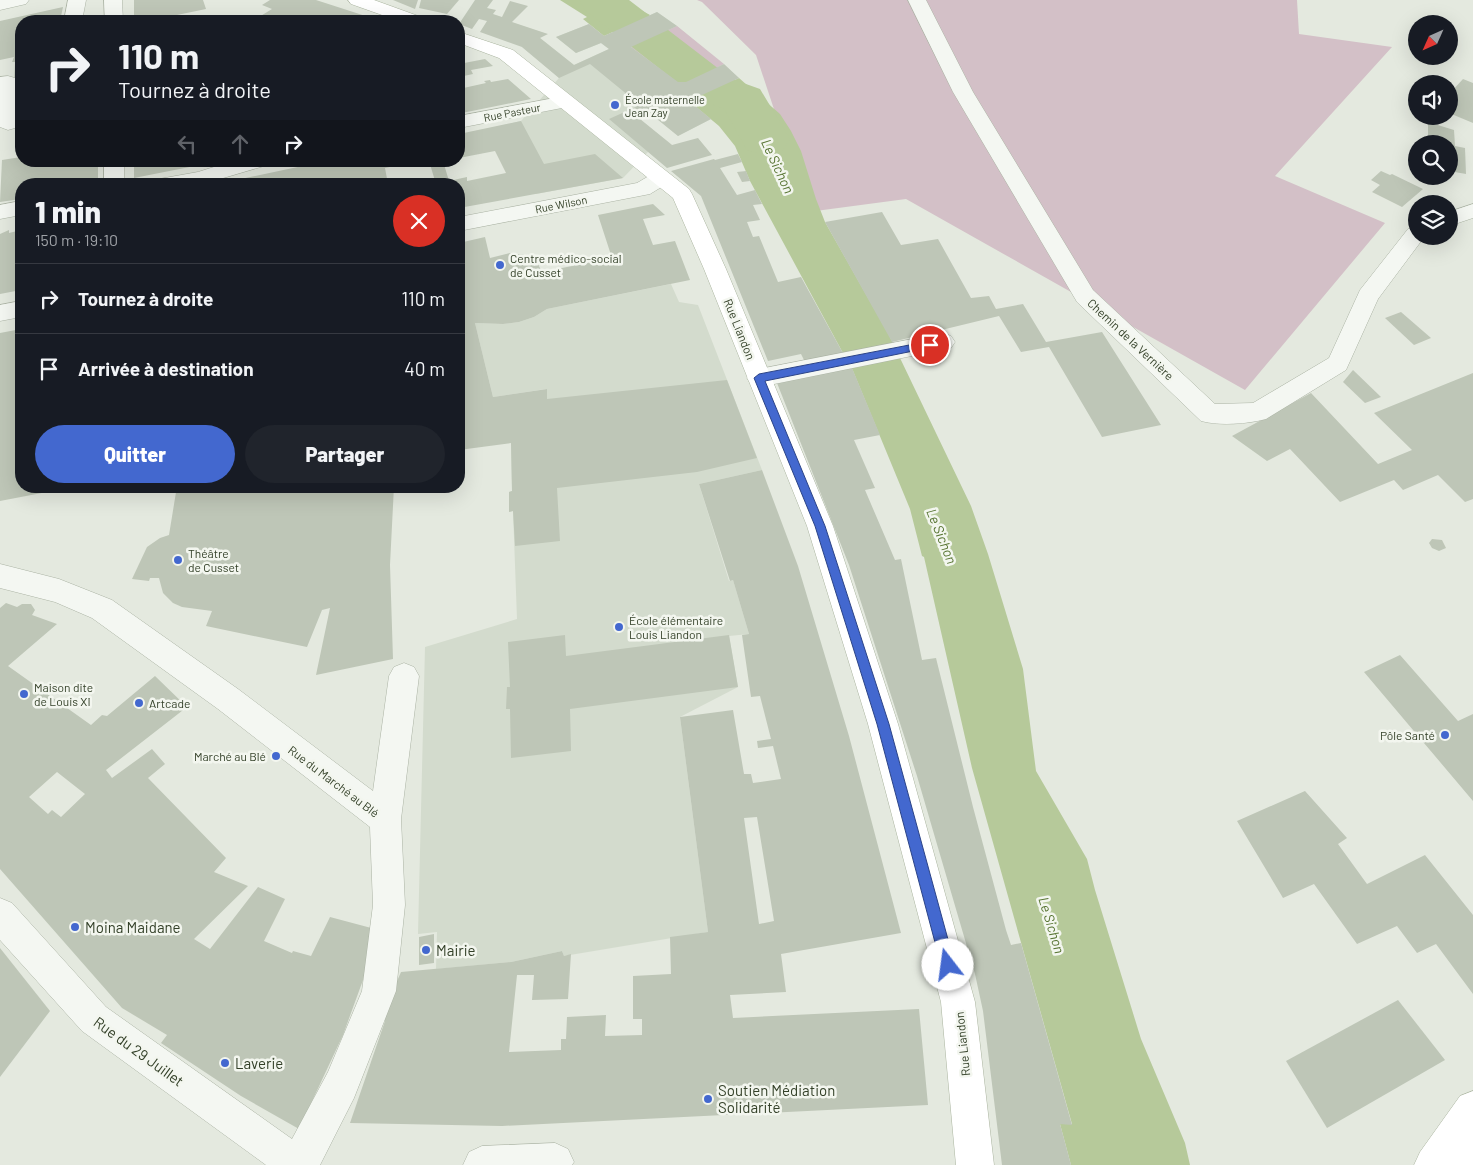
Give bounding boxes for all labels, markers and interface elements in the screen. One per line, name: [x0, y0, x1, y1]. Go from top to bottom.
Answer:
north arrow: [1408, 15, 1458, 65]
map controls: [1408, 15, 1458, 245]
text: 110 m: [118, 34, 199, 76]
icon: right: [35, 35, 100, 100]
button: sound: [1408, 75, 1458, 125]
text: Tournez à droite: [118, 76, 271, 102]
place label: École maternelle Jean Zay: [625, 93, 705, 119]
marker: École maternelle Jean Zay: [609, 99, 621, 111]
street label: Rue Pasteur: [482, 100, 542, 124]
icon: left: [173, 130, 201, 158]
icon: ahead: [226, 130, 254, 158]
icon: right: [279, 130, 307, 158]
button: search: [1408, 135, 1458, 185]
water label: Le Sichon: [758, 136, 798, 196]
text: 1 min: [35, 193, 101, 229]
street label: Rue Wilson: [534, 193, 588, 215]
button: close: [393, 195, 445, 247]
button: layers: [1408, 195, 1458, 245]
text: 150 m · 19:10: [35, 230, 118, 249]
place label: Centre médico-social de Cusset: [510, 251, 621, 279]
marker: Centre médico-social de Cusset: [494, 259, 506, 271]
icon: right: [35, 285, 63, 313]
text: Tournez à droite: [78, 287, 214, 310]
text: 110 m: [401, 287, 445, 310]
street label: Rue Liandon: [721, 296, 759, 362]
street label: Chemin de la Vernière: [1085, 296, 1177, 382]
pin: [909, 324, 951, 366]
icon: arrive: [916, 331, 944, 359]
icon: arrive: [35, 355, 63, 383]
text: Arrivée à destination: [78, 357, 254, 380]
text: 40 m: [404, 357, 445, 380]
button: Quitter: [35, 425, 235, 483]
button: Partager: [245, 425, 445, 483]
water label: Le Sichon: [923, 506, 961, 566]
place label: Théâtre de Cusset: [188, 546, 239, 574]
marker: Théâtre de Cusset: [172, 554, 184, 566]
place label: École élémentaire Louis Liandon: [629, 613, 723, 641]
marker: École élémentaire Louis Liandon: [613, 621, 625, 633]
place label: Maison dite de Louis XI: [34, 680, 93, 708]
marker: Maison dite de Louis XI: [18, 688, 30, 700]
place label: Artcade: [149, 696, 190, 710]
marker: Artcade: [133, 697, 145, 709]
place label: Pôle Santé: [1380, 728, 1435, 742]
marker: Pôle Santé: [1439, 729, 1451, 741]
street label: Rue du Marché au Blé: [286, 742, 382, 820]
place label: Marché au Blé: [194, 749, 266, 763]
marker: Marché au Blé: [270, 750, 282, 762]
water label: Le Sichon: [1035, 895, 1069, 955]
place label: Moina Maidane: [85, 918, 181, 936]
marker: Moina Maidane: [69, 921, 81, 933]
position arrow: [921, 938, 973, 990]
place label: Mairie: [436, 941, 476, 959]
marker: Mairie: [420, 944, 432, 956]
street label: Rue Liandon: [952, 1011, 972, 1077]
street label: Rue du 29 Juillet: [90, 1012, 188, 1090]
place label: Laverie: [235, 1054, 283, 1072]
marker: Laverie: [219, 1057, 231, 1069]
place label: Soutien Médiation Solidarité: [718, 1081, 835, 1116]
marker: Soutien Médiation Solidarité: [702, 1093, 714, 1105]

